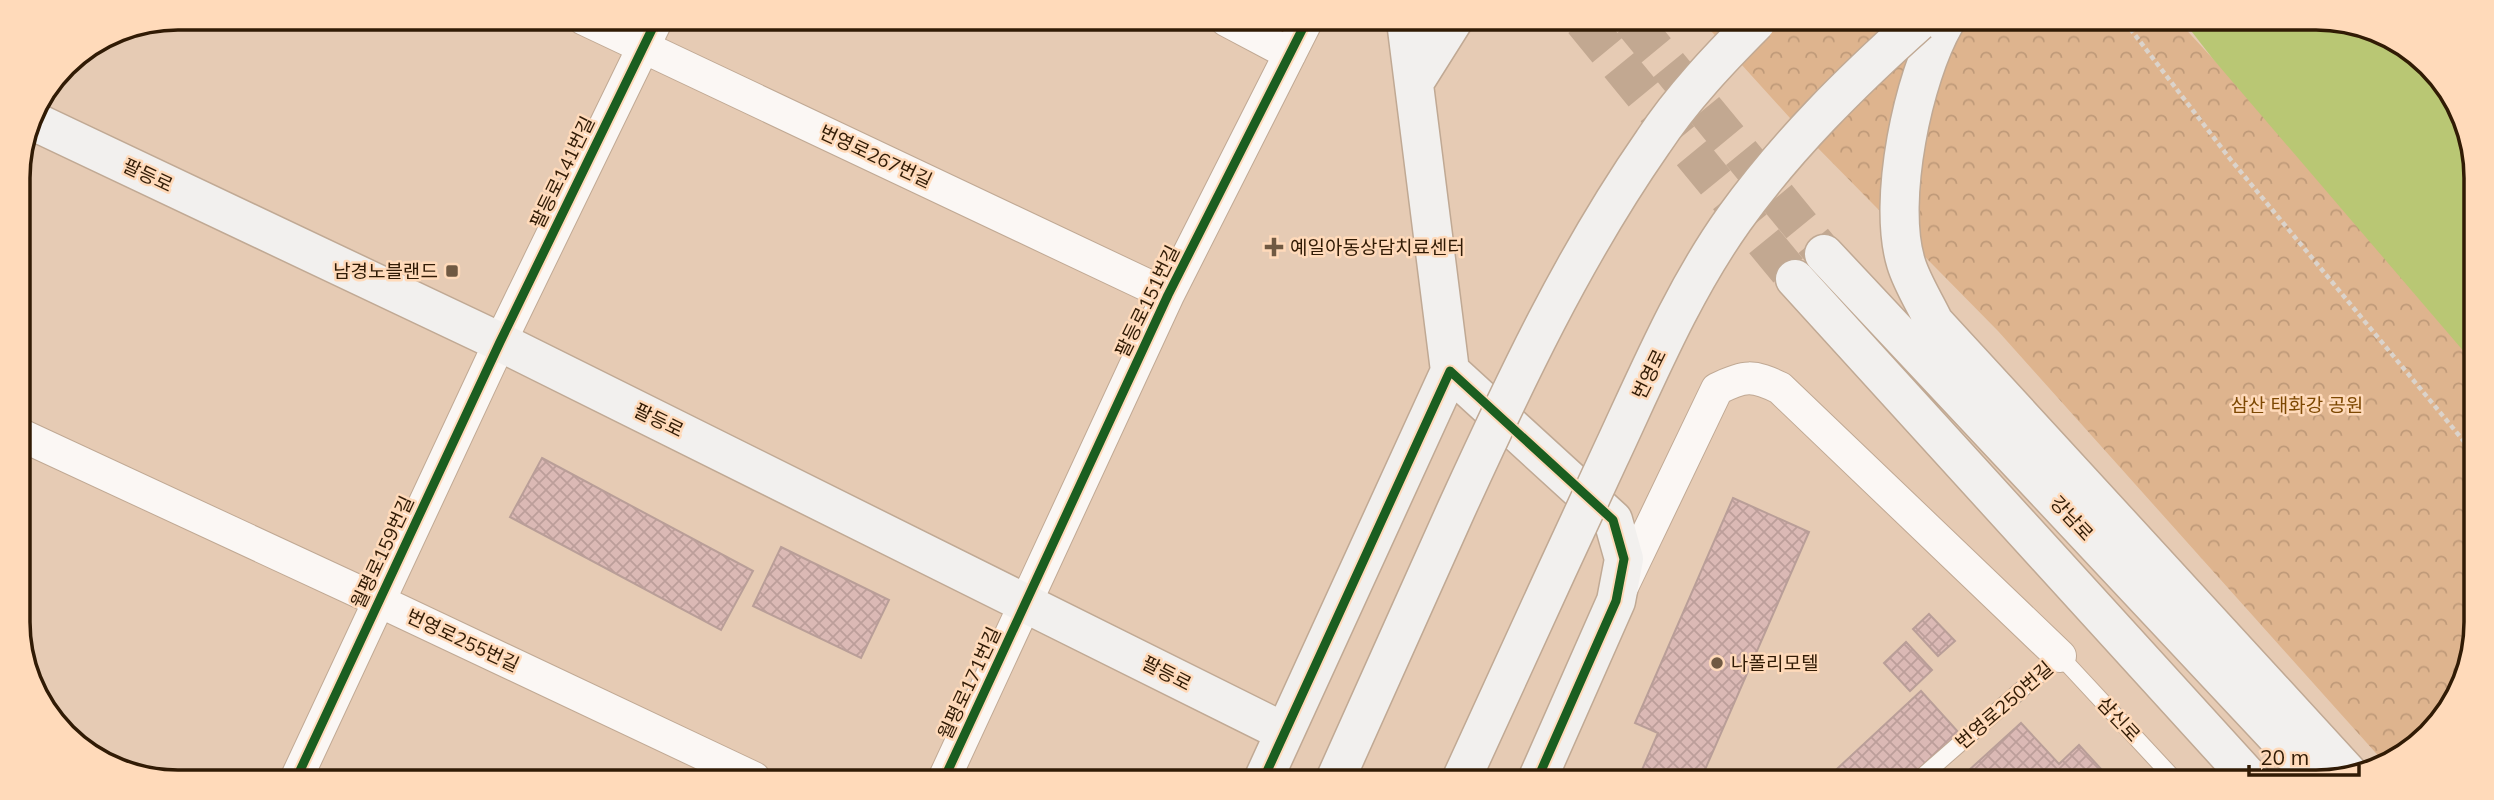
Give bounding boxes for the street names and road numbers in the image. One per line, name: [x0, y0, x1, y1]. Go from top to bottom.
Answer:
street label: 팔등로141번길: [525, 112, 599, 232]
street label: 번영로267번길: [816, 119, 936, 193]
street label: 팔등로: [119, 153, 177, 197]
street label: 팔등로151번길: [1110, 241, 1184, 361]
street label: 번영로: [1627, 345, 1671, 403]
street label: 팔등로: [630, 398, 688, 442]
street label: 강남로: [2045, 491, 2099, 545]
street label: 월평로159번길: [345, 492, 419, 612]
street label: 번영로255번길: [403, 603, 523, 677]
street label: 월평로171번길: [932, 623, 1006, 743]
street label: 팔등로: [1138, 650, 1196, 696]
street label: 번영로250번길: [1950, 656, 2058, 754]
street label: 삼신로: [2092, 692, 2146, 746]

